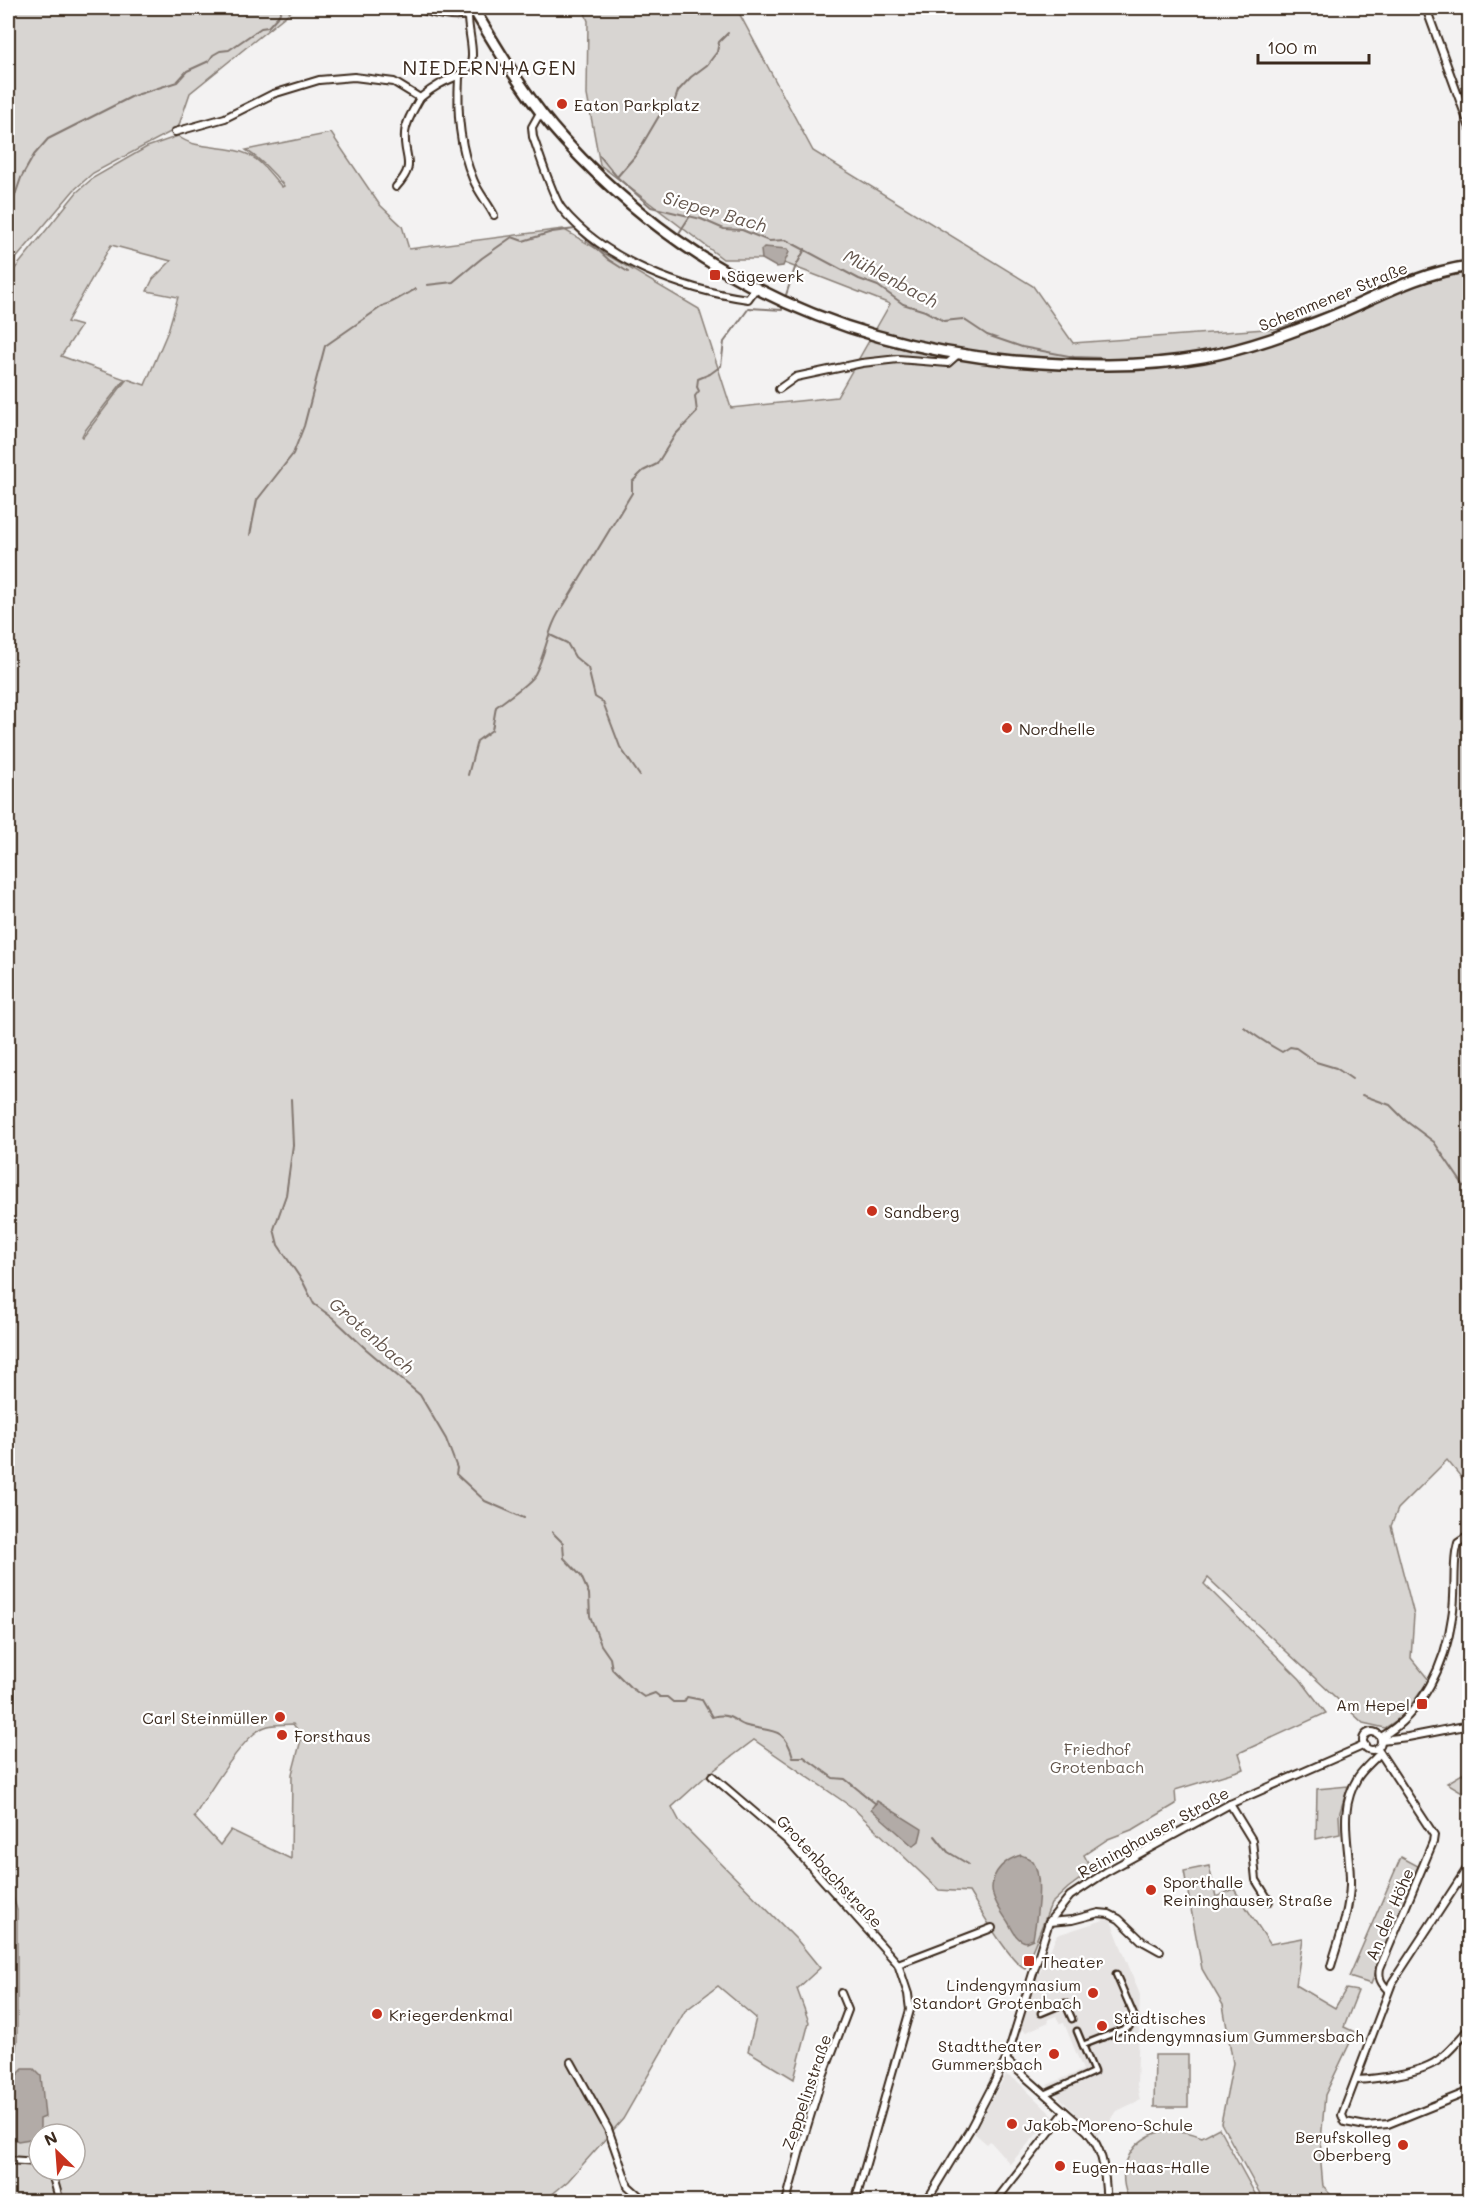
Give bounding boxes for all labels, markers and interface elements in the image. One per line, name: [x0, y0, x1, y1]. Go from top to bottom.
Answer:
scale bar: [1258, 27, 1369, 65]
text: 100 m: [1267, 35, 1317, 59]
district label: NIEDERNHAGEN: [403, 54, 577, 80]
place label: Eaton Parkplatz: [574, 94, 700, 115]
marker: Eaton Parkplatz: [555, 97, 569, 111]
water label: Sieper Bach: [660, 185, 770, 237]
water label: Mühlenbach: [840, 243, 942, 313]
street label: Schemmener Straße: [1255, 257, 1411, 335]
place label: Sägewerk: [727, 265, 804, 286]
marker: Sägewerk: [708, 268, 722, 282]
place label: Nordhelle: [1019, 718, 1095, 739]
marker: Nordhelle: [1000, 721, 1014, 735]
place label: Sandberg: [884, 1201, 959, 1222]
marker: Sandberg: [865, 1204, 879, 1218]
water label: Grotenbach: [324, 1291, 420, 1379]
place label: Am Hepel: [1336, 1694, 1410, 1715]
marker: Am Hepel: [1415, 1697, 1429, 1711]
place label: Carl Steinmüller: [142, 1707, 268, 1728]
marker: Carl Steinmüller: [273, 1710, 287, 1724]
place label: Forsthaus: [294, 1725, 371, 1746]
marker: Forsthaus: [275, 1728, 289, 1742]
park label: Friedhof Grotenbach: [1050, 1738, 1144, 1777]
street label: Reininghauser Straße: [1074, 1782, 1232, 1882]
street label: Grotenbachstraße: [772, 1810, 888, 1932]
street label: An der Höhe: [1360, 1865, 1418, 1963]
place label: Sporthalle Reininghauser Straße: [1163, 1871, 1333, 1910]
marker: Sporthalle Reininghauser Straße: [1144, 1883, 1158, 1897]
place label: Theater: [1041, 1951, 1104, 1972]
marker: Theater: [1022, 1954, 1036, 1968]
place label: Lindengymnasium Standort Grotenbach: [913, 1974, 1081, 2013]
marker: Lindengymnasium Standort Grotenbach: [1086, 1986, 1100, 2000]
place label: Kriegerdenkmal: [389, 2004, 513, 2025]
marker: Kriegerdenkmal: [370, 2007, 384, 2021]
place label: Städtisches Lindengymnasium Gummersbach: [1114, 2007, 1364, 2046]
marker: Städtisches Lindengymnasium Gummersbach: [1095, 2019, 1109, 2033]
street label: Zeppelinstraße: [776, 2031, 836, 2153]
place label: Stadttheater Gummersbach: [932, 2035, 1042, 2074]
marker: Stadttheater Gummersbach: [1047, 2047, 1061, 2061]
place label: Jakob-Moreno-Schule: [1024, 2114, 1193, 2135]
marker: Jakob-Moreno-Schule: [1005, 2117, 1019, 2131]
north arrow: [27, 2122, 87, 2182]
text: N: [41, 2126, 60, 2150]
place label: Berufskolleg Oberberg: [1295, 2126, 1391, 2165]
marker: Berufskolleg Oberberg: [1396, 2138, 1410, 2152]
place label: Eugen-Haas-Halle: [1072, 2156, 1210, 2177]
marker: Eugen-Haas-Halle: [1053, 2159, 1067, 2173]

